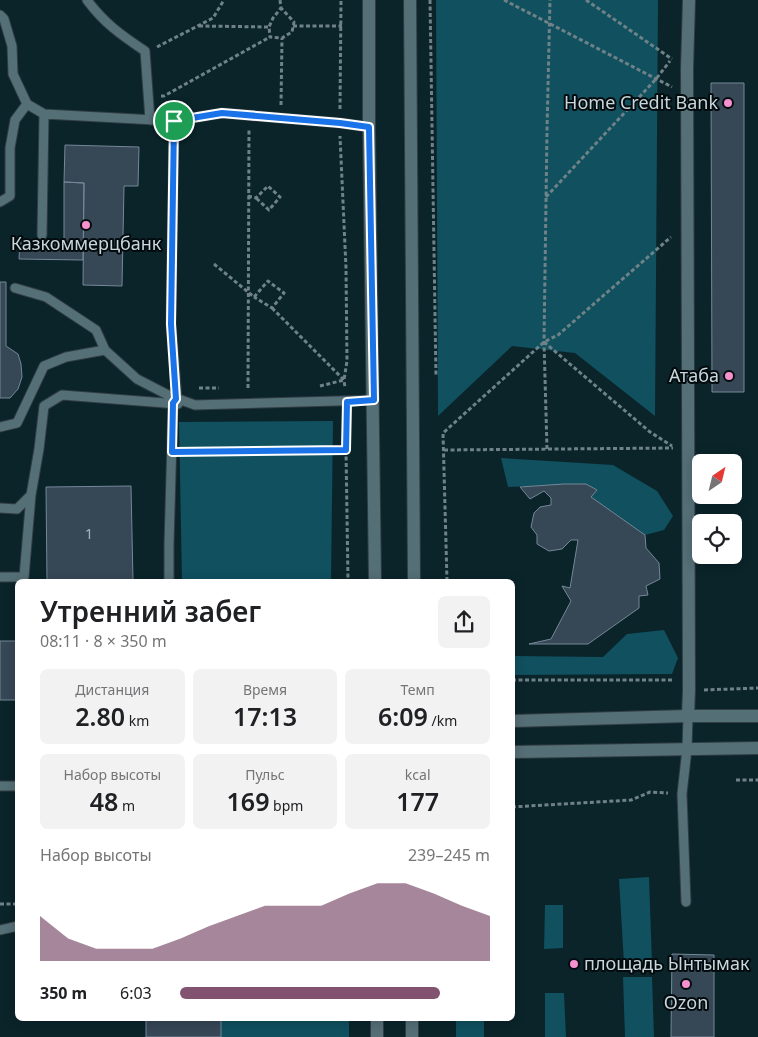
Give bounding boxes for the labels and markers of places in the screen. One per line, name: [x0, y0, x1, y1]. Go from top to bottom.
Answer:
place label: Home Credit Bank: [564, 90, 718, 114]
marker: Home Credit Bank: [722, 97, 734, 109]
pin: [153, 100, 195, 142]
marker: Казкоммерцбанк: [80, 219, 92, 231]
place label: Казкоммерцбанк: [11, 231, 162, 255]
place label: Атаба: [669, 363, 719, 387]
marker: Атаба: [723, 370, 735, 382]
place label: площадь Ынтымак: [584, 951, 750, 975]
marker: площадь Ынтымак: [568, 958, 580, 970]
marker: Ozon: [680, 978, 692, 990]
place label: Ozon: [664, 990, 708, 1014]

